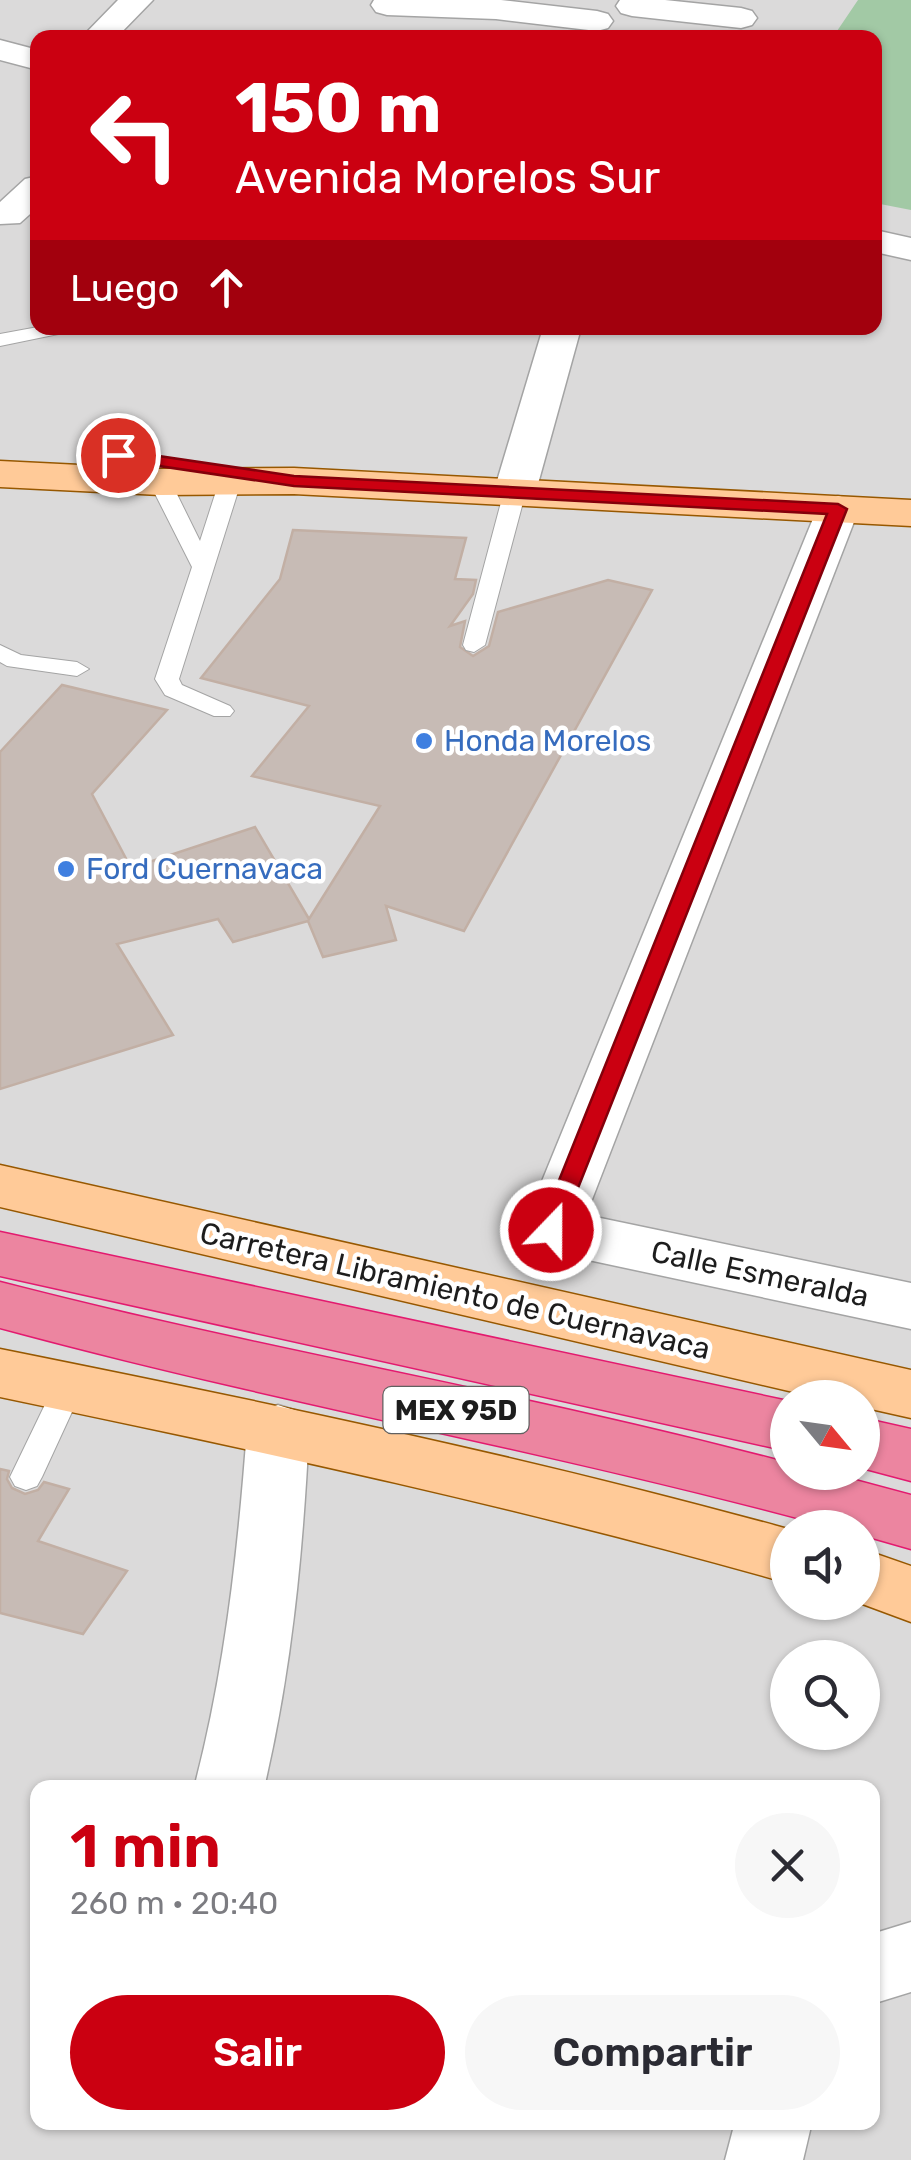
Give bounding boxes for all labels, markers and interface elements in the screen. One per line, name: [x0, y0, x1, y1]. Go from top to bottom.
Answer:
text: 150 m: [235, 67, 442, 150]
icon: left: [70, 70, 200, 200]
text: Avenida Morelos Sur: [235, 151, 660, 204]
icon: ahead: [199, 260, 254, 315]
text: Luego: [70, 265, 179, 311]
pin: [76, 413, 161, 498]
icon: arrive: [91, 428, 146, 483]
place label: Honda Morelos: [444, 723, 651, 759]
marker: Honda Morelos: [413, 730, 435, 752]
place label: Ford Cuernavaca: [86, 851, 323, 887]
marker: Ford Cuernavaca: [55, 858, 77, 880]
position arrow: [499, 1178, 603, 1282]
street label: Carretera Libramiento de Cuernavaca: [196, 1215, 714, 1367]
street label: Calle Esmeralda: [648, 1233, 872, 1315]
north arrow: [770, 1380, 880, 1490]
map controls: [770, 1380, 880, 1750]
road number: MEX 95D: [384, 1387, 528, 1433]
button: sound: [770, 1510, 880, 1620]
button: search: [770, 1640, 880, 1750]
text: 1 min: [70, 1811, 221, 1882]
button: close: [735, 1813, 840, 1918]
text: 260 m · 20:40: [70, 1884, 278, 1922]
button: Salir: [70, 1995, 445, 2110]
button: Compartir: [465, 1995, 840, 2110]

